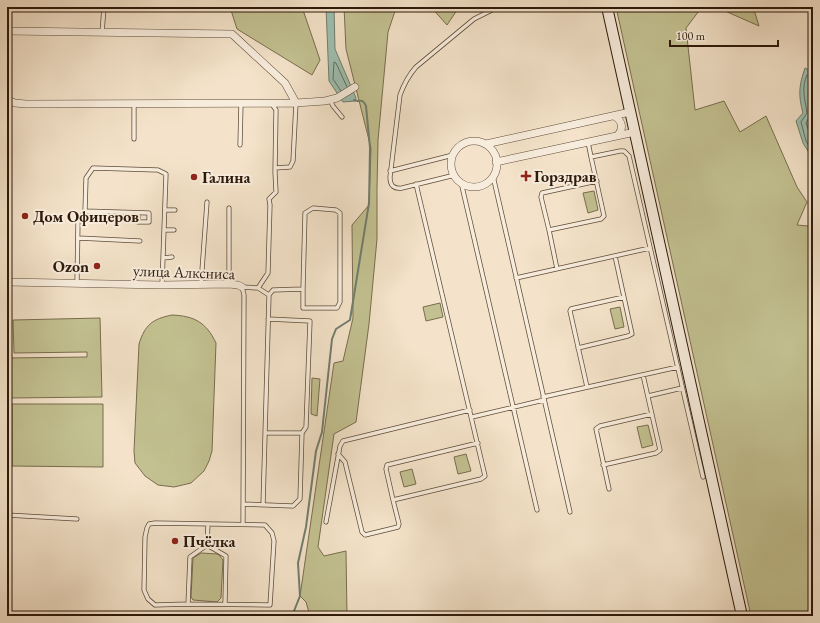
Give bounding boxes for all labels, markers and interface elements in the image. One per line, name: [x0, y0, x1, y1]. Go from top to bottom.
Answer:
scale bar: [670, 22, 778, 48]
text: 100 m: [676, 28, 706, 44]
place label: Горздрав: [534, 166, 597, 187]
place label: Галина: [202, 167, 251, 188]
marker: Горздрав: [521, 171, 531, 181]
marker: Галина: [189, 172, 199, 182]
place label: Дом Офицеров: [33, 206, 139, 227]
marker: Дом Офицеров: [20, 211, 30, 221]
place label: Ozon: [53, 256, 89, 277]
street label: улица Алксниса: [132, 260, 236, 284]
marker: Ozon: [92, 261, 102, 271]
place label: Пчёлка: [183, 531, 236, 552]
marker: Пчёлка: [170, 536, 180, 546]

